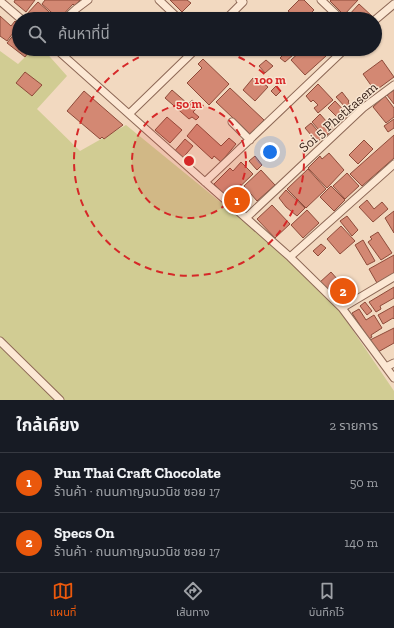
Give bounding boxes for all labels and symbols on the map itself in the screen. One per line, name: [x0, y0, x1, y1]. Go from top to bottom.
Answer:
text: 100 m: [254, 73, 286, 87]
street label: Soi 5 Phetkasem: [296, 79, 381, 156]
text: 50 m: [176, 97, 202, 111]
your location: [260, 142, 280, 162]
centre of rings: [182, 154, 196, 168]
pin: 1: [224, 185, 250, 215]
pin: 2: [330, 276, 356, 306]

